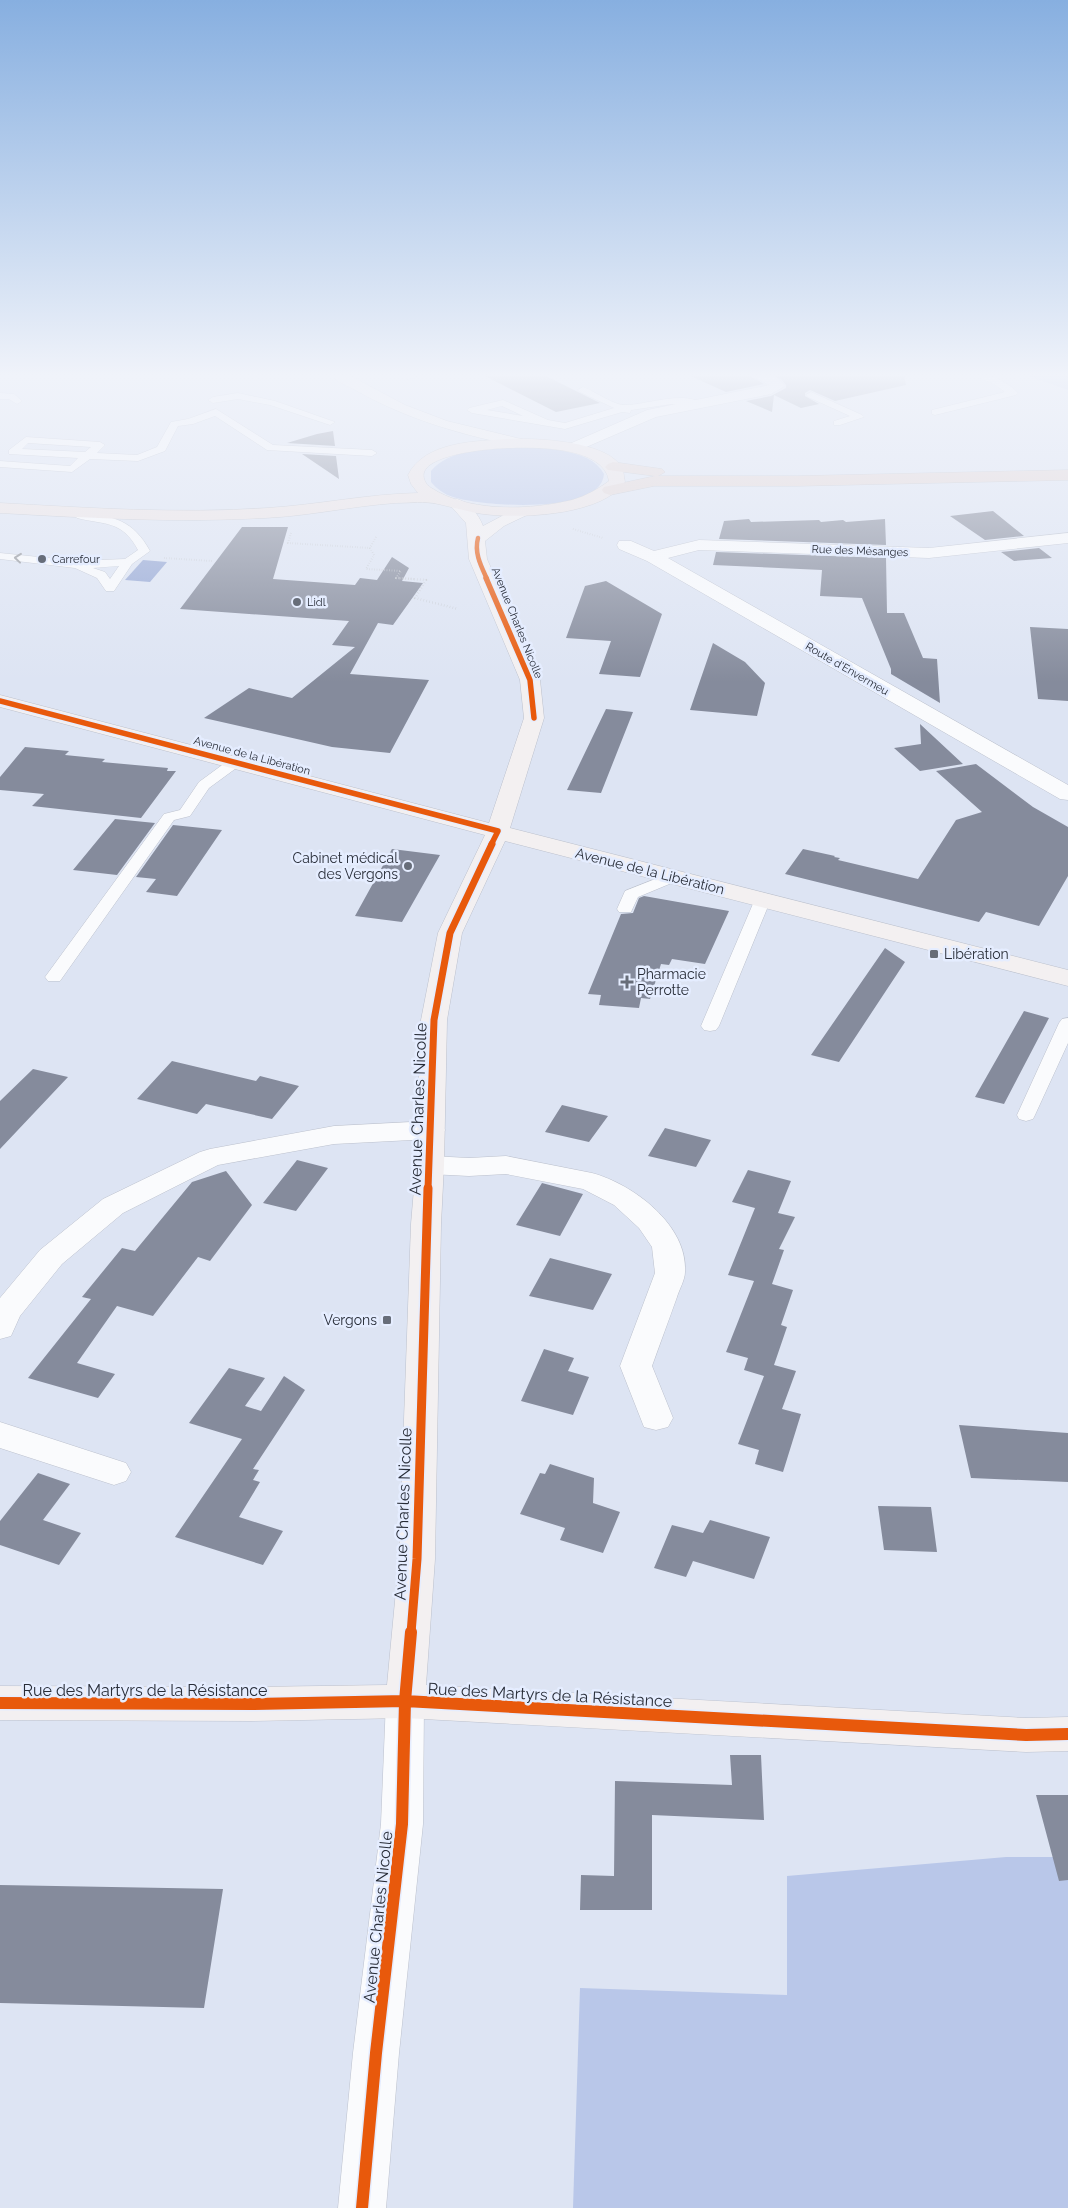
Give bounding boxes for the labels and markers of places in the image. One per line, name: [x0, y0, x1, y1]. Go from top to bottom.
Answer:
marker: Carrefour: [36, 553, 48, 565]
place label: Carrefour: [52, 553, 100, 566]
marker: Lidl: [291, 596, 303, 608]
place label: Lidl: [307, 596, 326, 609]
place label: Cabinet médical des Vergons: [293, 850, 398, 882]
marker: Cabinet médical des Vergons: [402, 860, 414, 872]
place label: Libération: [944, 946, 1009, 962]
marker: Libération: [928, 948, 940, 960]
place label: Pharmacie Perrotte: [637, 966, 706, 998]
marker: Pharmacie Perrotte: [621, 976, 633, 988]
place label: Vergons: [324, 1312, 377, 1328]
marker: Vergons: [381, 1314, 393, 1326]

